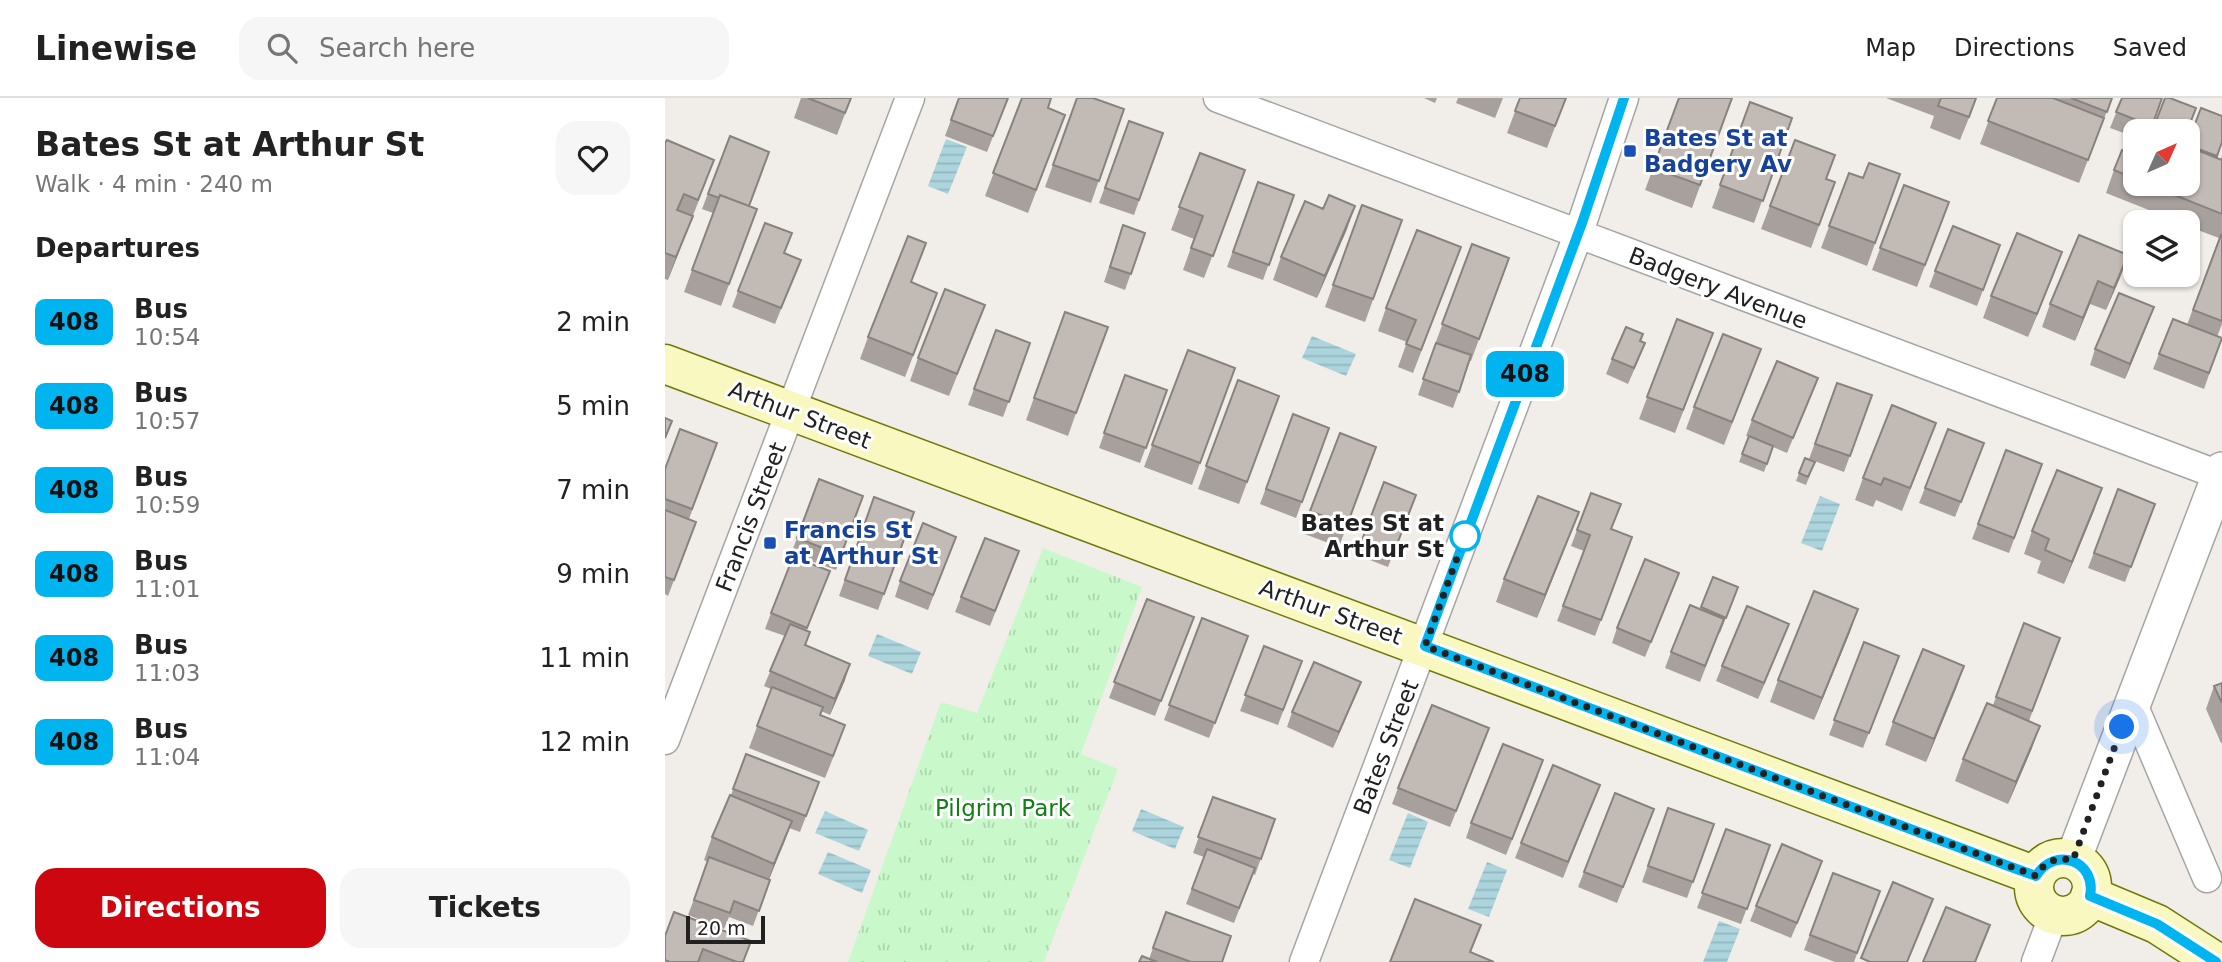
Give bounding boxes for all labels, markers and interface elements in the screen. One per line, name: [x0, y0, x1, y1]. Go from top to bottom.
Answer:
search box: [239, 17, 729, 80]
text: Linewise: [35, 29, 197, 68]
icon: search: [263, 29, 301, 67]
text: Search here: [319, 33, 475, 63]
text: Map: [1865, 34, 1916, 62]
text: Directions: [1954, 34, 2075, 62]
text: Saved: [2113, 34, 2187, 62]
north arrow: [2123, 119, 2200, 196]
map controls: [2123, 119, 2200, 287]
button: heart: [556, 121, 630, 195]
text: Bates St at Arthur St: [35, 125, 424, 164]
place label: Bates St at Badgery Av: [1644, 125, 1792, 177]
marker: Bates St at Badgery Av: [1622, 143, 1638, 159]
text: Walk · 4 min · 240 m: [35, 171, 273, 197]
button: layers: [2123, 210, 2200, 287]
text: Departures: [35, 233, 200, 263]
street label: Badgery Avenue: [1625, 242, 1811, 334]
text: Bus: [134, 294, 188, 324]
text: 2 min: [556, 307, 630, 337]
text: 408: [49, 308, 99, 336]
text: 10:54: [134, 324, 200, 350]
line badge: 408: [1485, 351, 1565, 397]
text: 408: [1500, 360, 1550, 388]
street label: Arthur Street: [725, 376, 875, 454]
text: Bus: [134, 378, 188, 408]
text: 5 min: [556, 391, 630, 421]
text: 408: [49, 392, 99, 420]
text: 10:57: [134, 408, 200, 434]
street label: Francis Street: [711, 439, 791, 595]
text: Bus: [134, 462, 188, 492]
text: 7 min: [556, 475, 630, 505]
text: 408: [49, 476, 99, 504]
text: 10:59: [134, 492, 200, 518]
place label: Bates St at Arthur St: [1301, 510, 1444, 562]
place label: Francis St at Arthur St: [784, 517, 938, 569]
marker: Bates St at Arthur St: [1450, 521, 1480, 551]
marker: Francis St at Arthur St: [762, 535, 778, 551]
text: Bus: [134, 546, 188, 576]
text: 9 min: [556, 559, 630, 589]
text: 408: [49, 560, 99, 588]
street label: Arthur Street: [1256, 574, 1406, 650]
text: 11:01: [134, 576, 200, 602]
text: Bus: [134, 630, 188, 660]
text: 11 min: [540, 643, 630, 673]
text: 408: [49, 644, 99, 672]
text: 11:03: [134, 660, 200, 686]
street label: Bates Street: [1348, 676, 1424, 818]
your location: [2104, 709, 2139, 744]
text: Bus: [134, 714, 188, 744]
text: 12 min: [540, 727, 630, 757]
text: 408: [49, 728, 99, 756]
text: 11:04: [134, 744, 200, 770]
park label: Pilgrim Park: [935, 795, 1072, 821]
button: Directions: [35, 868, 326, 948]
button: Tickets: [340, 868, 630, 948]
scale bar: [686, 913, 765, 945]
text: 20 m: [697, 917, 746, 939]

